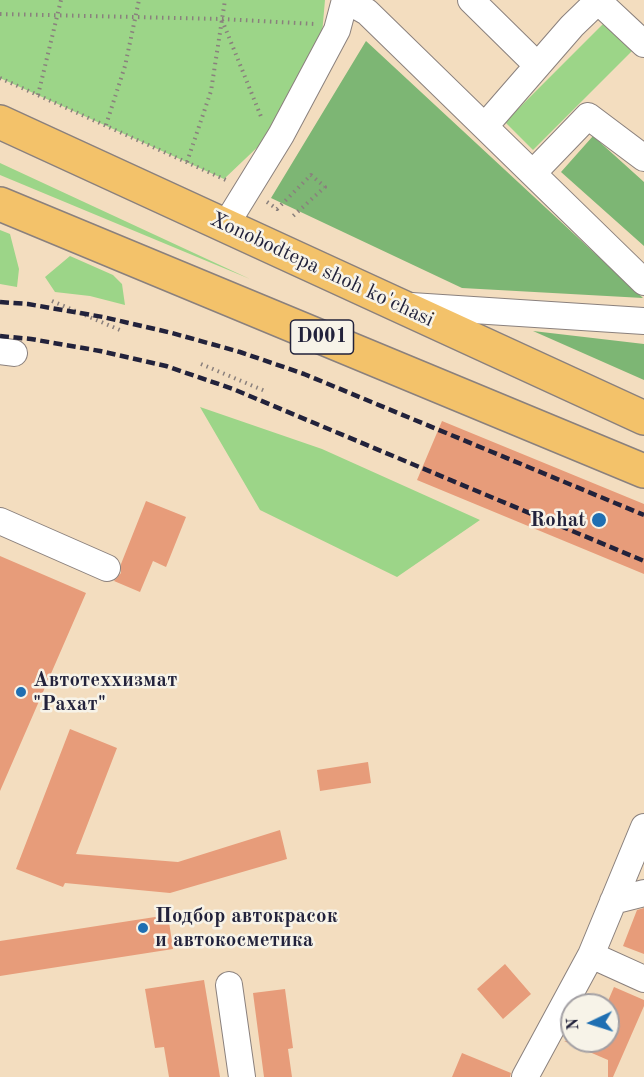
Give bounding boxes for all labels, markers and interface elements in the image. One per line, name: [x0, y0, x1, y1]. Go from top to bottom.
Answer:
street label: Xonobodtepa shoh ko'chasi: [206, 207, 438, 333]
road number: D001: [290, 320, 354, 354]
place label: Rohat: [530, 507, 586, 533]
marker: Rohat: [590, 511, 608, 529]
place label: Автотеххизмат "Рахат": [33, 667, 177, 717]
marker: Автотеххизмат "Рахат": [14, 685, 28, 699]
place label: Подбор автокрасок и автокосметика: [155, 903, 338, 953]
marker: Подбор автокрасок и автокосметика: [136, 921, 150, 935]
north arrow: [560, 993, 620, 1053]
text: N: [566, 1017, 582, 1031]

